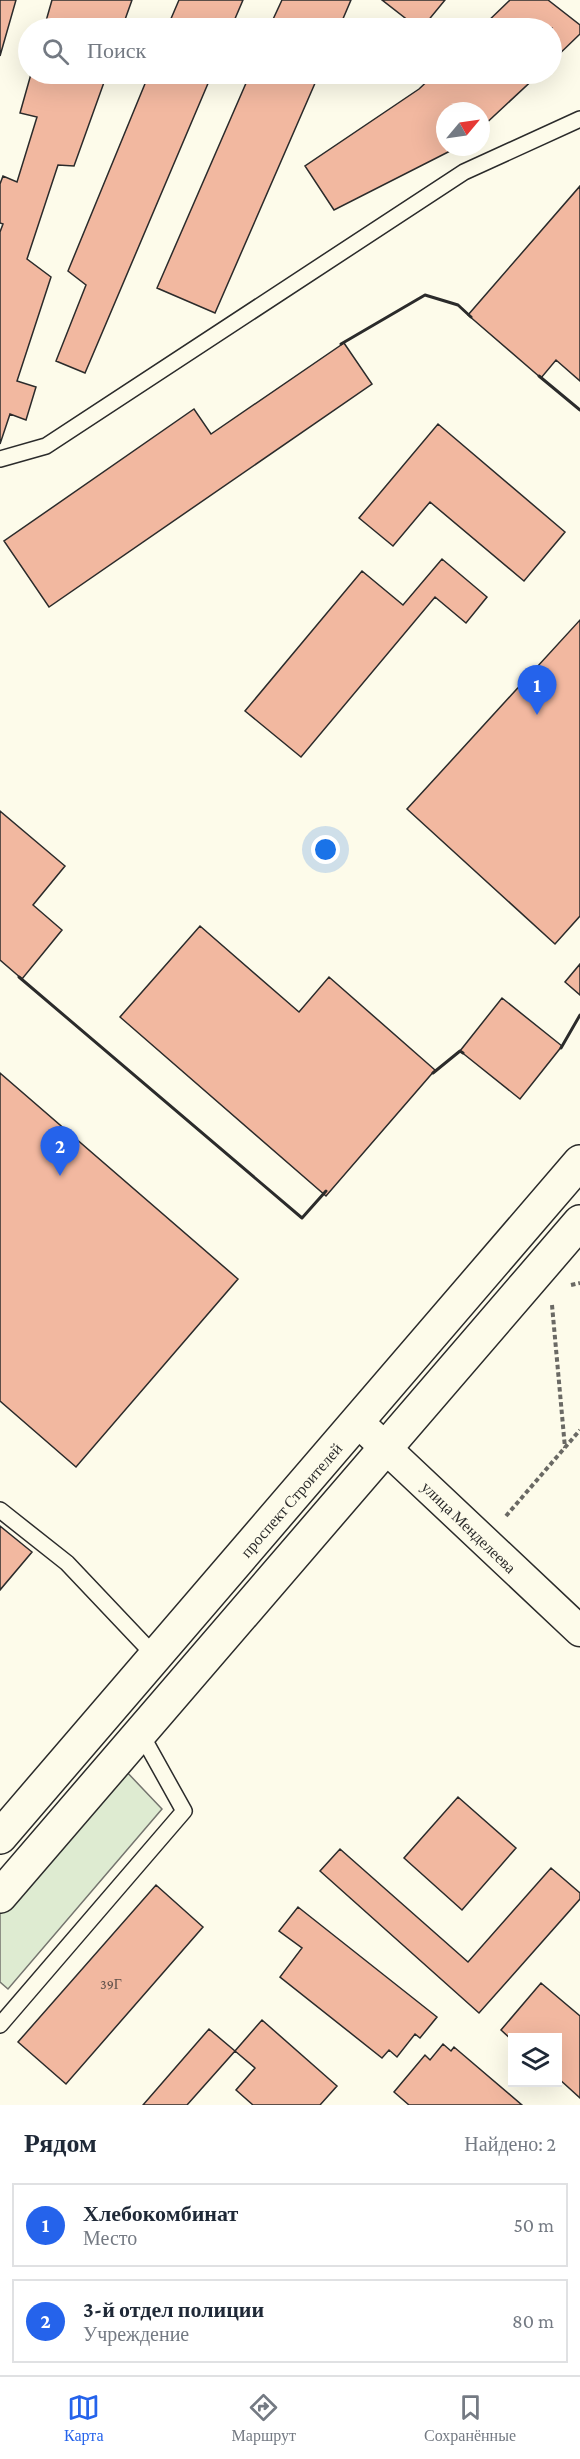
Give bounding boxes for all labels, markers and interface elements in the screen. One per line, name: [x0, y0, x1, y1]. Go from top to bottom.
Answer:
search box: [18, 18, 562, 84]
icon: search: [39, 35, 72, 68]
text: Поиск: [87, 38, 146, 63]
north arrow: [436, 102, 490, 156]
pin: 1: [518, 666, 556, 715]
your location: [311, 835, 340, 864]
pin: 2: [40, 1126, 80, 1176]
street label: проспект Строителей: [237, 1440, 346, 1561]
street label: улица Менделеева: [417, 1478, 519, 1577]
house number: 39Г: [100, 1976, 122, 1992]
map controls: [508, 2033, 562, 2087]
button: layers: [508, 2033, 562, 2087]
text: Рядом: [24, 2129, 97, 2158]
text: Найдено: 2: [464, 2133, 556, 2155]
text: Хлебокомбинат: [83, 2201, 238, 2226]
text: 1: [42, 2214, 49, 2236]
text: 50 m: [513, 2214, 554, 2236]
text: Место: [83, 2227, 137, 2249]
text: 3-й отдел полиции: [83, 2297, 264, 2322]
text: 2: [40, 2310, 51, 2332]
text: 80 m: [512, 2310, 554, 2332]
text: Учреждение: [83, 2323, 189, 2345]
tab: Карта: [64, 2391, 104, 2445]
tab: Маршрут: [232, 2391, 296, 2445]
tab: Сохранённые: [424, 2391, 516, 2445]

